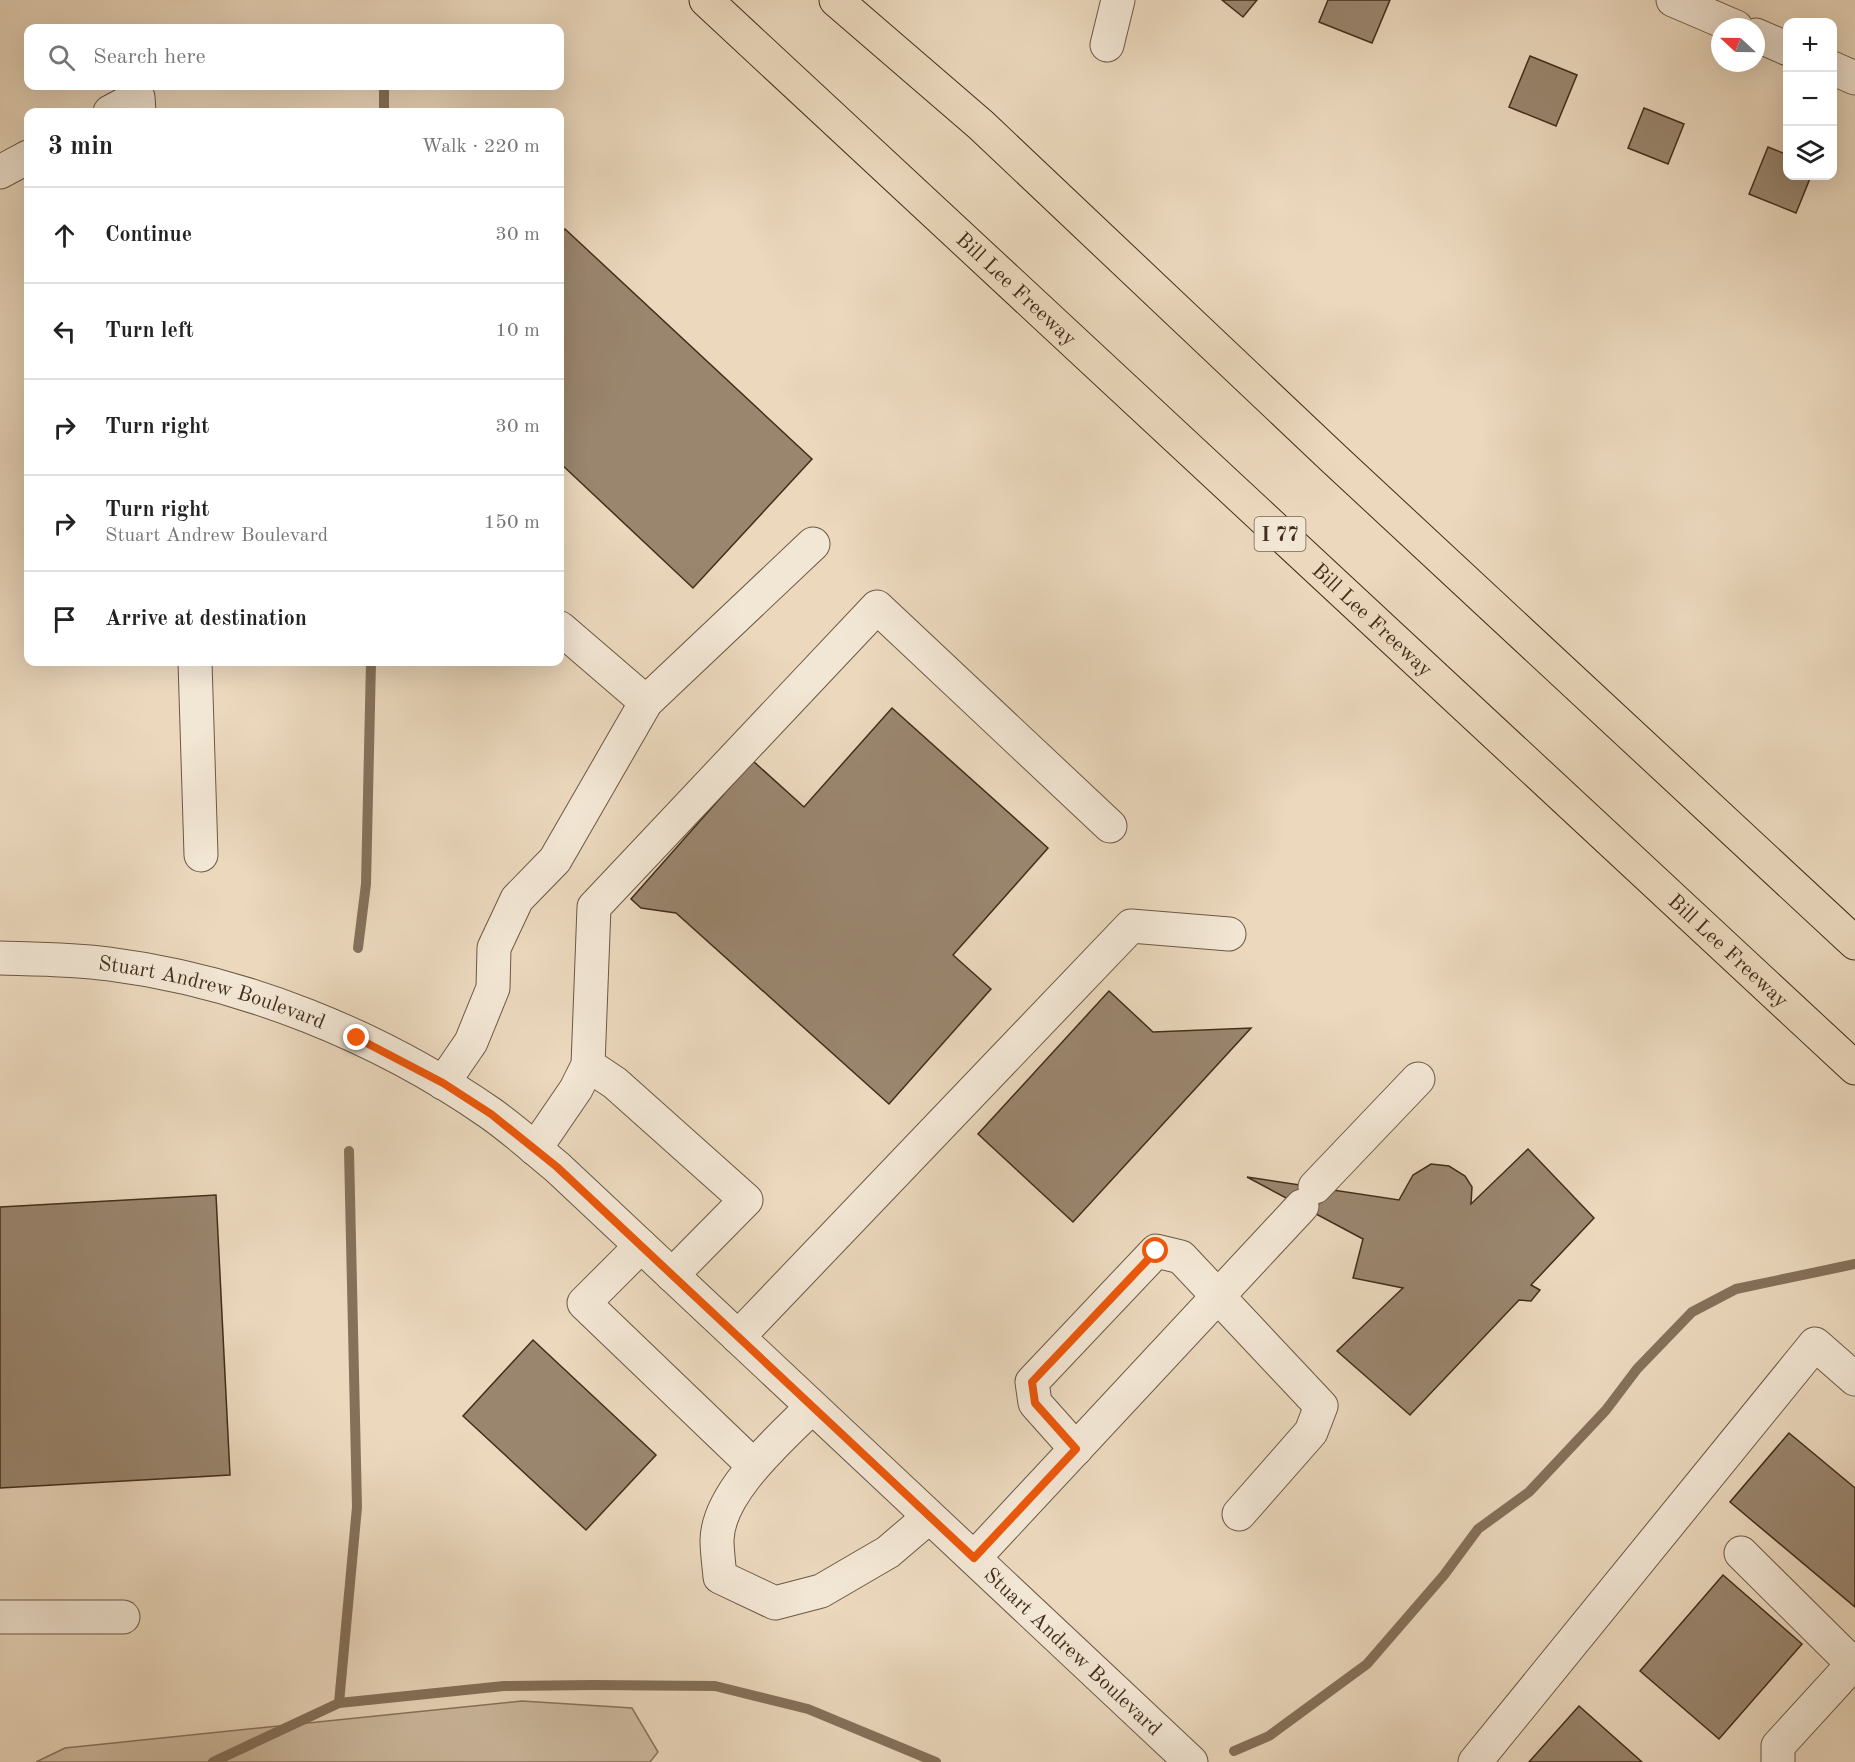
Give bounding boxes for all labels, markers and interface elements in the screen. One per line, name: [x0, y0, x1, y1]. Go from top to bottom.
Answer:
north arrow: [1711, 18, 1765, 72]
map controls: [1783, 18, 1837, 180]
button: +: [1783, 18, 1837, 72]
search box: [24, 24, 564, 90]
icon: search: [45, 41, 78, 74]
text: Search here: [93, 46, 206, 68]
button: −: [1783, 72, 1837, 126]
button: layers: [1783, 126, 1837, 180]
text: 3 min: [48, 134, 113, 160]
text: Walk · 220 m: [421, 137, 540, 157]
icon: ahead: [48, 219, 81, 252]
text: Continue: [105, 224, 192, 246]
text: 30 m: [495, 225, 540, 245]
street label: Bill Lee Freeway: [951, 229, 1080, 350]
icon: left: [48, 315, 81, 348]
text: Turn left: [105, 320, 194, 342]
text: 10 m: [495, 321, 540, 341]
icon: right: [48, 411, 81, 444]
text: Turn right: [105, 416, 209, 438]
text: 30 m: [495, 417, 540, 437]
text: Turn right: [105, 499, 209, 521]
icon: right: [48, 507, 81, 540]
text: 150 m: [484, 513, 540, 533]
road number: I 77: [1254, 517, 1306, 551]
text: Stuart Andrew Boulevard: [105, 526, 328, 546]
street label: Bill Lee Freeway: [1307, 560, 1436, 681]
icon: arrive: [48, 603, 81, 636]
text: Arrive at destination: [105, 608, 307, 630]
street label: Bill Lee Freeway: [1663, 891, 1792, 1012]
street label: Stuart Andrew Boulevard: [97, 954, 328, 1034]
route end: [343, 1024, 369, 1050]
route start: [1142, 1237, 1168, 1263]
street label: Stuart Andrew Boulevard: [979, 1565, 1165, 1740]

